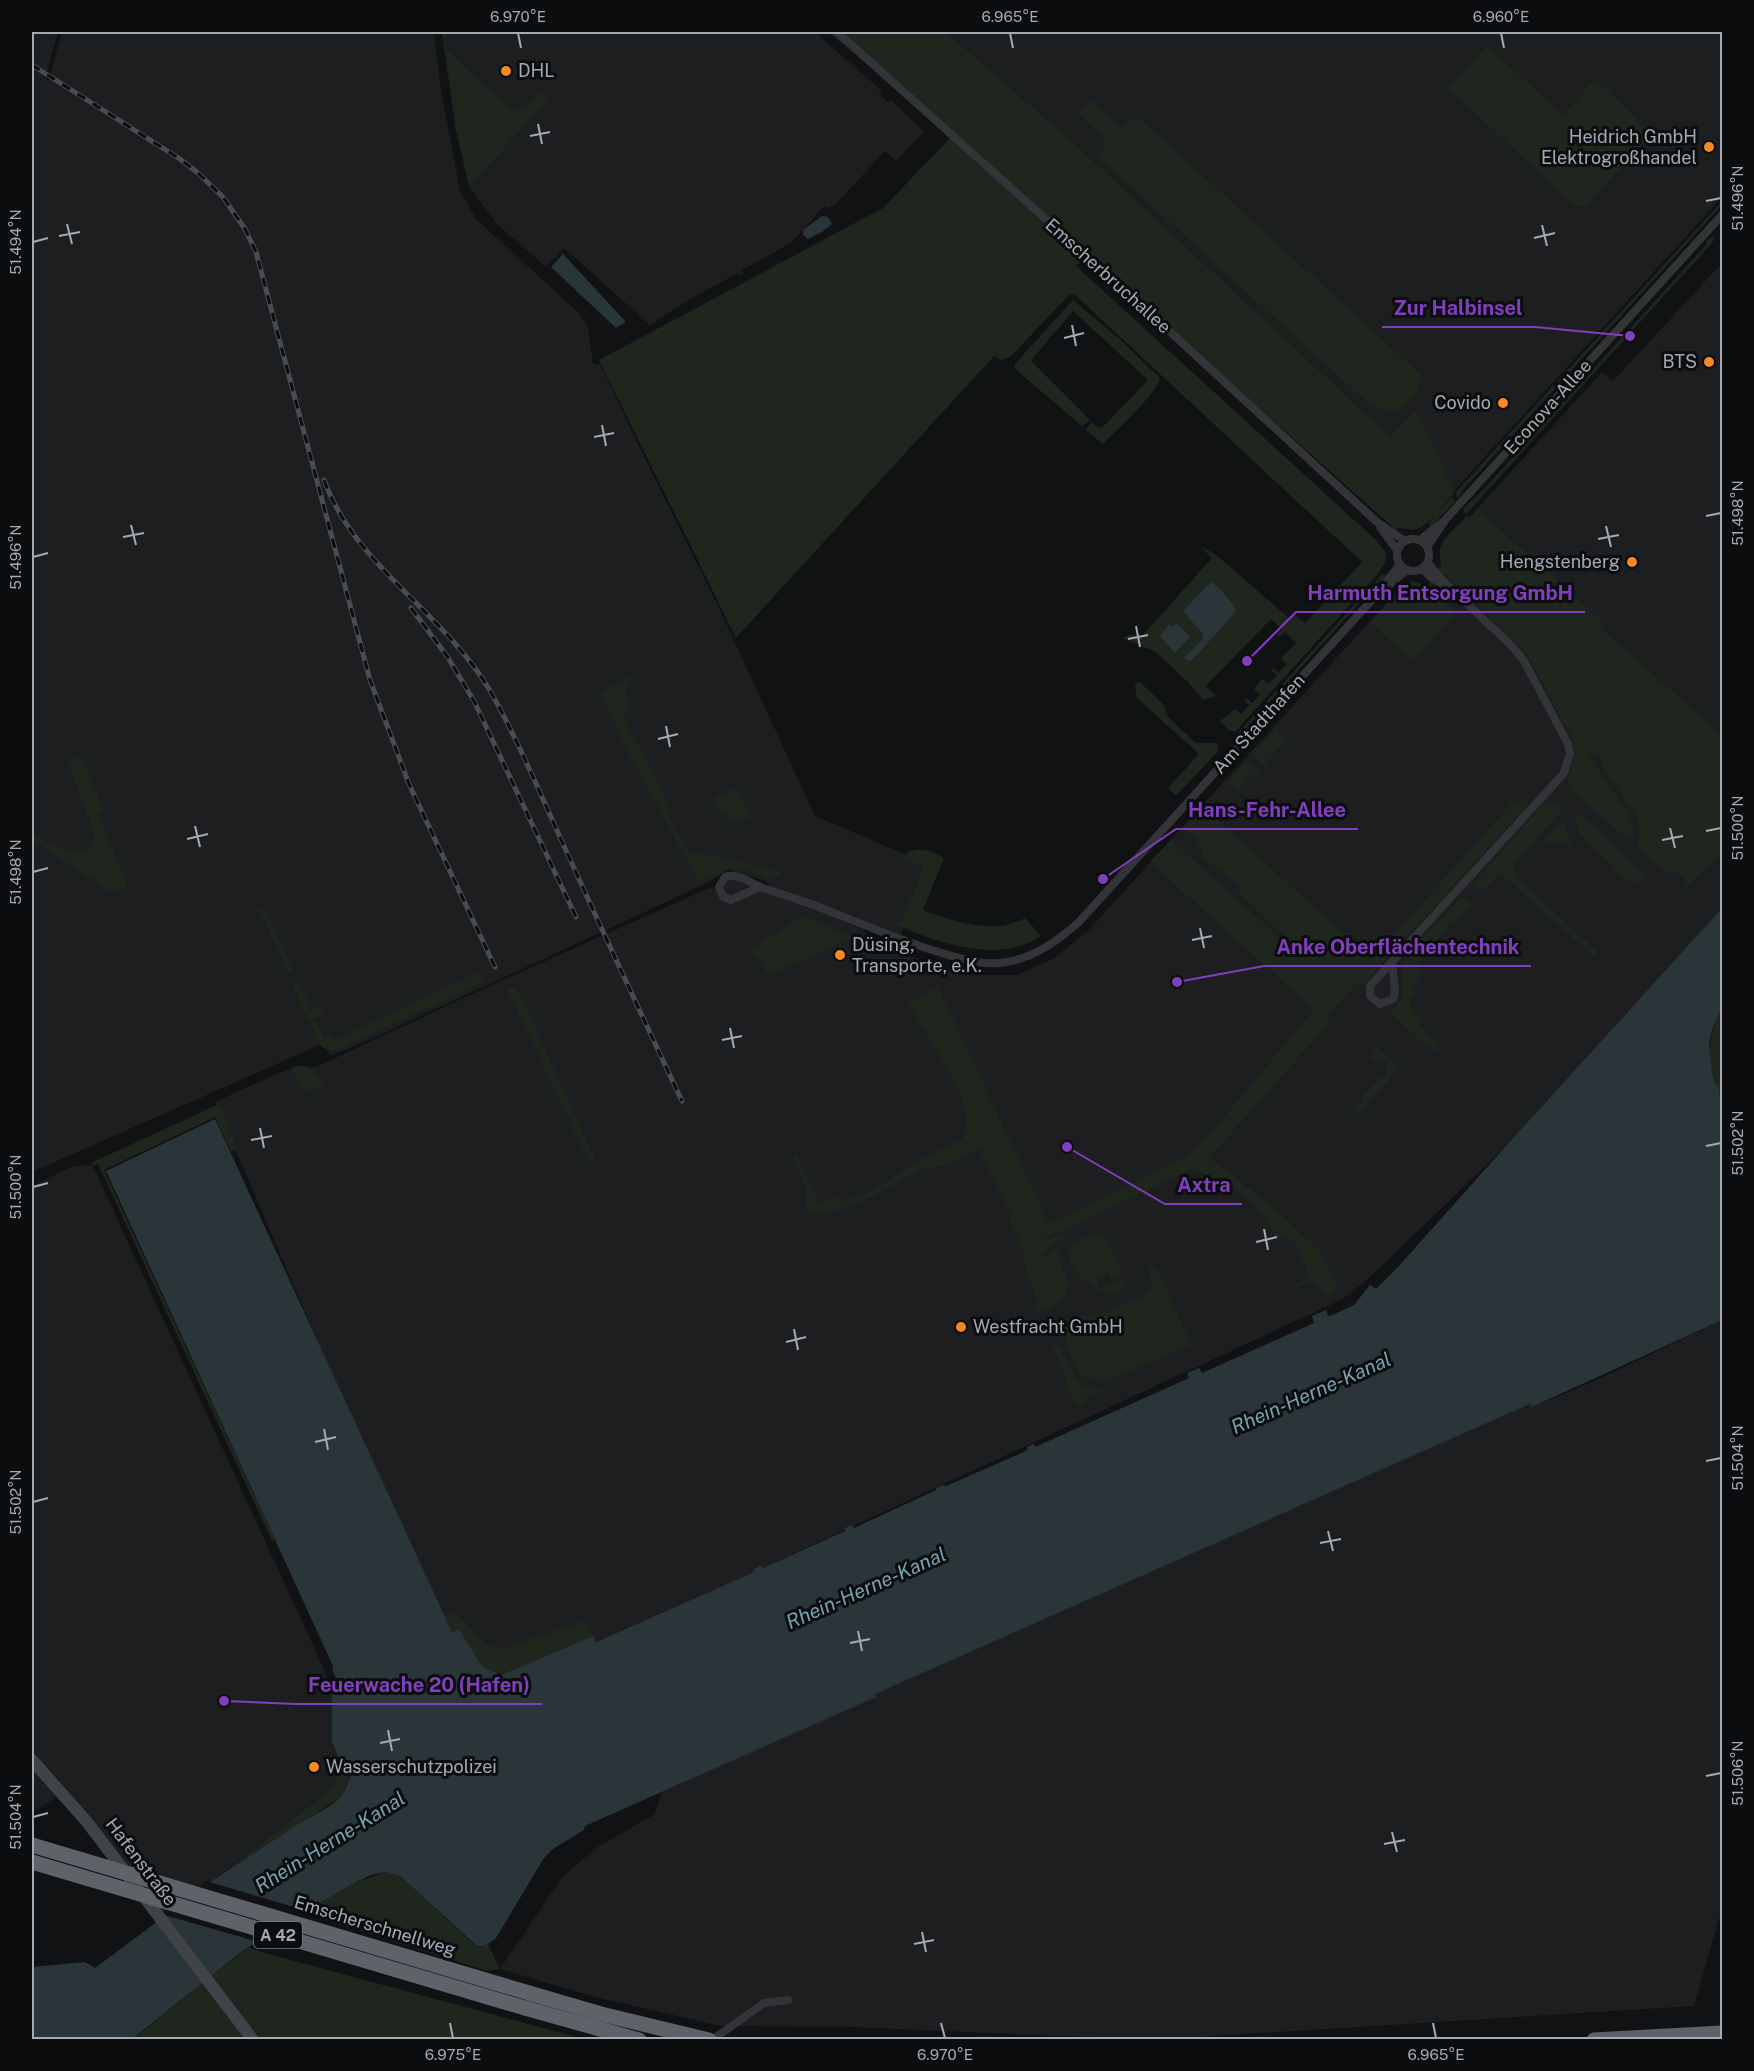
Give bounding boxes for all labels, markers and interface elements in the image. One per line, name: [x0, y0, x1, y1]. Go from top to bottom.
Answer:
text: 6.970°E: [490, 8, 546, 25]
text: 6.965°E: [981, 8, 1039, 25]
text: 6.960°E: [1473, 8, 1529, 25]
place label: DHL: [518, 60, 555, 81]
marker: DHL: [499, 64, 513, 78]
place label: Heidrich GmbH Elektrogroßhandel: [1541, 126, 1697, 168]
marker: Heidrich GmbH Elektrogroßhandel: [1702, 140, 1716, 154]
text: 51.496°N: [1729, 165, 1746, 231]
text: 51.494°N: [7, 209, 24, 275]
street label: Emscherbruchallee: [1041, 214, 1175, 337]
callout: Zur Halbinsel: [1382, 289, 1535, 327]
text: Zur Halbinsel: [1393, 296, 1523, 320]
place label: BTS: [1663, 351, 1697, 372]
street label: Econova-Allee: [1500, 355, 1596, 458]
marker: BTS: [1702, 355, 1716, 369]
place label: Covido: [1434, 392, 1491, 413]
marker: Covido: [1496, 396, 1510, 410]
text: 51.498°N: [1729, 480, 1746, 546]
text: 51.496°N: [7, 524, 24, 590]
place label: Hengstenberg: [1500, 551, 1620, 572]
marker: Hengstenberg: [1625, 555, 1639, 569]
callout: Harmuth Entsorgung GmbH: [1296, 574, 1585, 612]
text: Harmuth Entsorgung GmbH: [1307, 581, 1573, 605]
street label: Am Stadthafen: [1208, 670, 1309, 778]
callout: Hans-Fehr-Allee: [1176, 791, 1358, 829]
text: 51.500°N: [1729, 795, 1746, 861]
text: Hans-Fehr-Allee: [1188, 798, 1346, 822]
text: 51.498°N: [7, 839, 24, 905]
callout: Anke Oberflächentechnik: [1264, 928, 1531, 966]
place label: Düsing, Transporte, e.K.: [852, 934, 982, 976]
text: Anke Oberflächentechnik: [1277, 935, 1520, 959]
marker: Düsing, Transporte, e.K.: [833, 948, 847, 962]
text: 51.502°N: [1729, 1110, 1746, 1176]
text: 51.500°N: [7, 1154, 24, 1220]
callout: Axtra: [1165, 1166, 1242, 1204]
text: Axtra: [1177, 1173, 1231, 1197]
place label: Westfracht GmbH: [973, 1316, 1123, 1337]
marker: Westfracht GmbH: [954, 1320, 968, 1334]
water label: Rhein-Herne-Kanal: [1227, 1347, 1395, 1439]
text: 51.504°N: [1729, 1425, 1746, 1491]
text: 51.502°N: [7, 1469, 24, 1535]
water label: Rhein-Herne-Kanal: [782, 1542, 950, 1634]
callout: Feuerwache 20 (Hafen): [296, 1666, 542, 1704]
text: Feuerwache 20 (Hafen): [308, 1673, 530, 1697]
text: 51.506°N: [1729, 1740, 1746, 1806]
place label: Wasserschutzpolizei: [326, 1756, 497, 1777]
marker: Wasserschutzpolizei: [307, 1760, 321, 1774]
text: 51.504°N: [7, 1784, 24, 1850]
water label: Rhein-Herne-Kanal: [251, 1786, 409, 1898]
street label: Hafenstraße: [102, 1814, 181, 1910]
street label: Emscherschnellweg: [292, 1891, 459, 1960]
road number: A 42: [254, 1922, 302, 1948]
text: 6.975°E: [425, 2046, 481, 2063]
text: 6.970°E: [917, 2046, 973, 2063]
text: 6.965°E: [1407, 2046, 1465, 2063]

